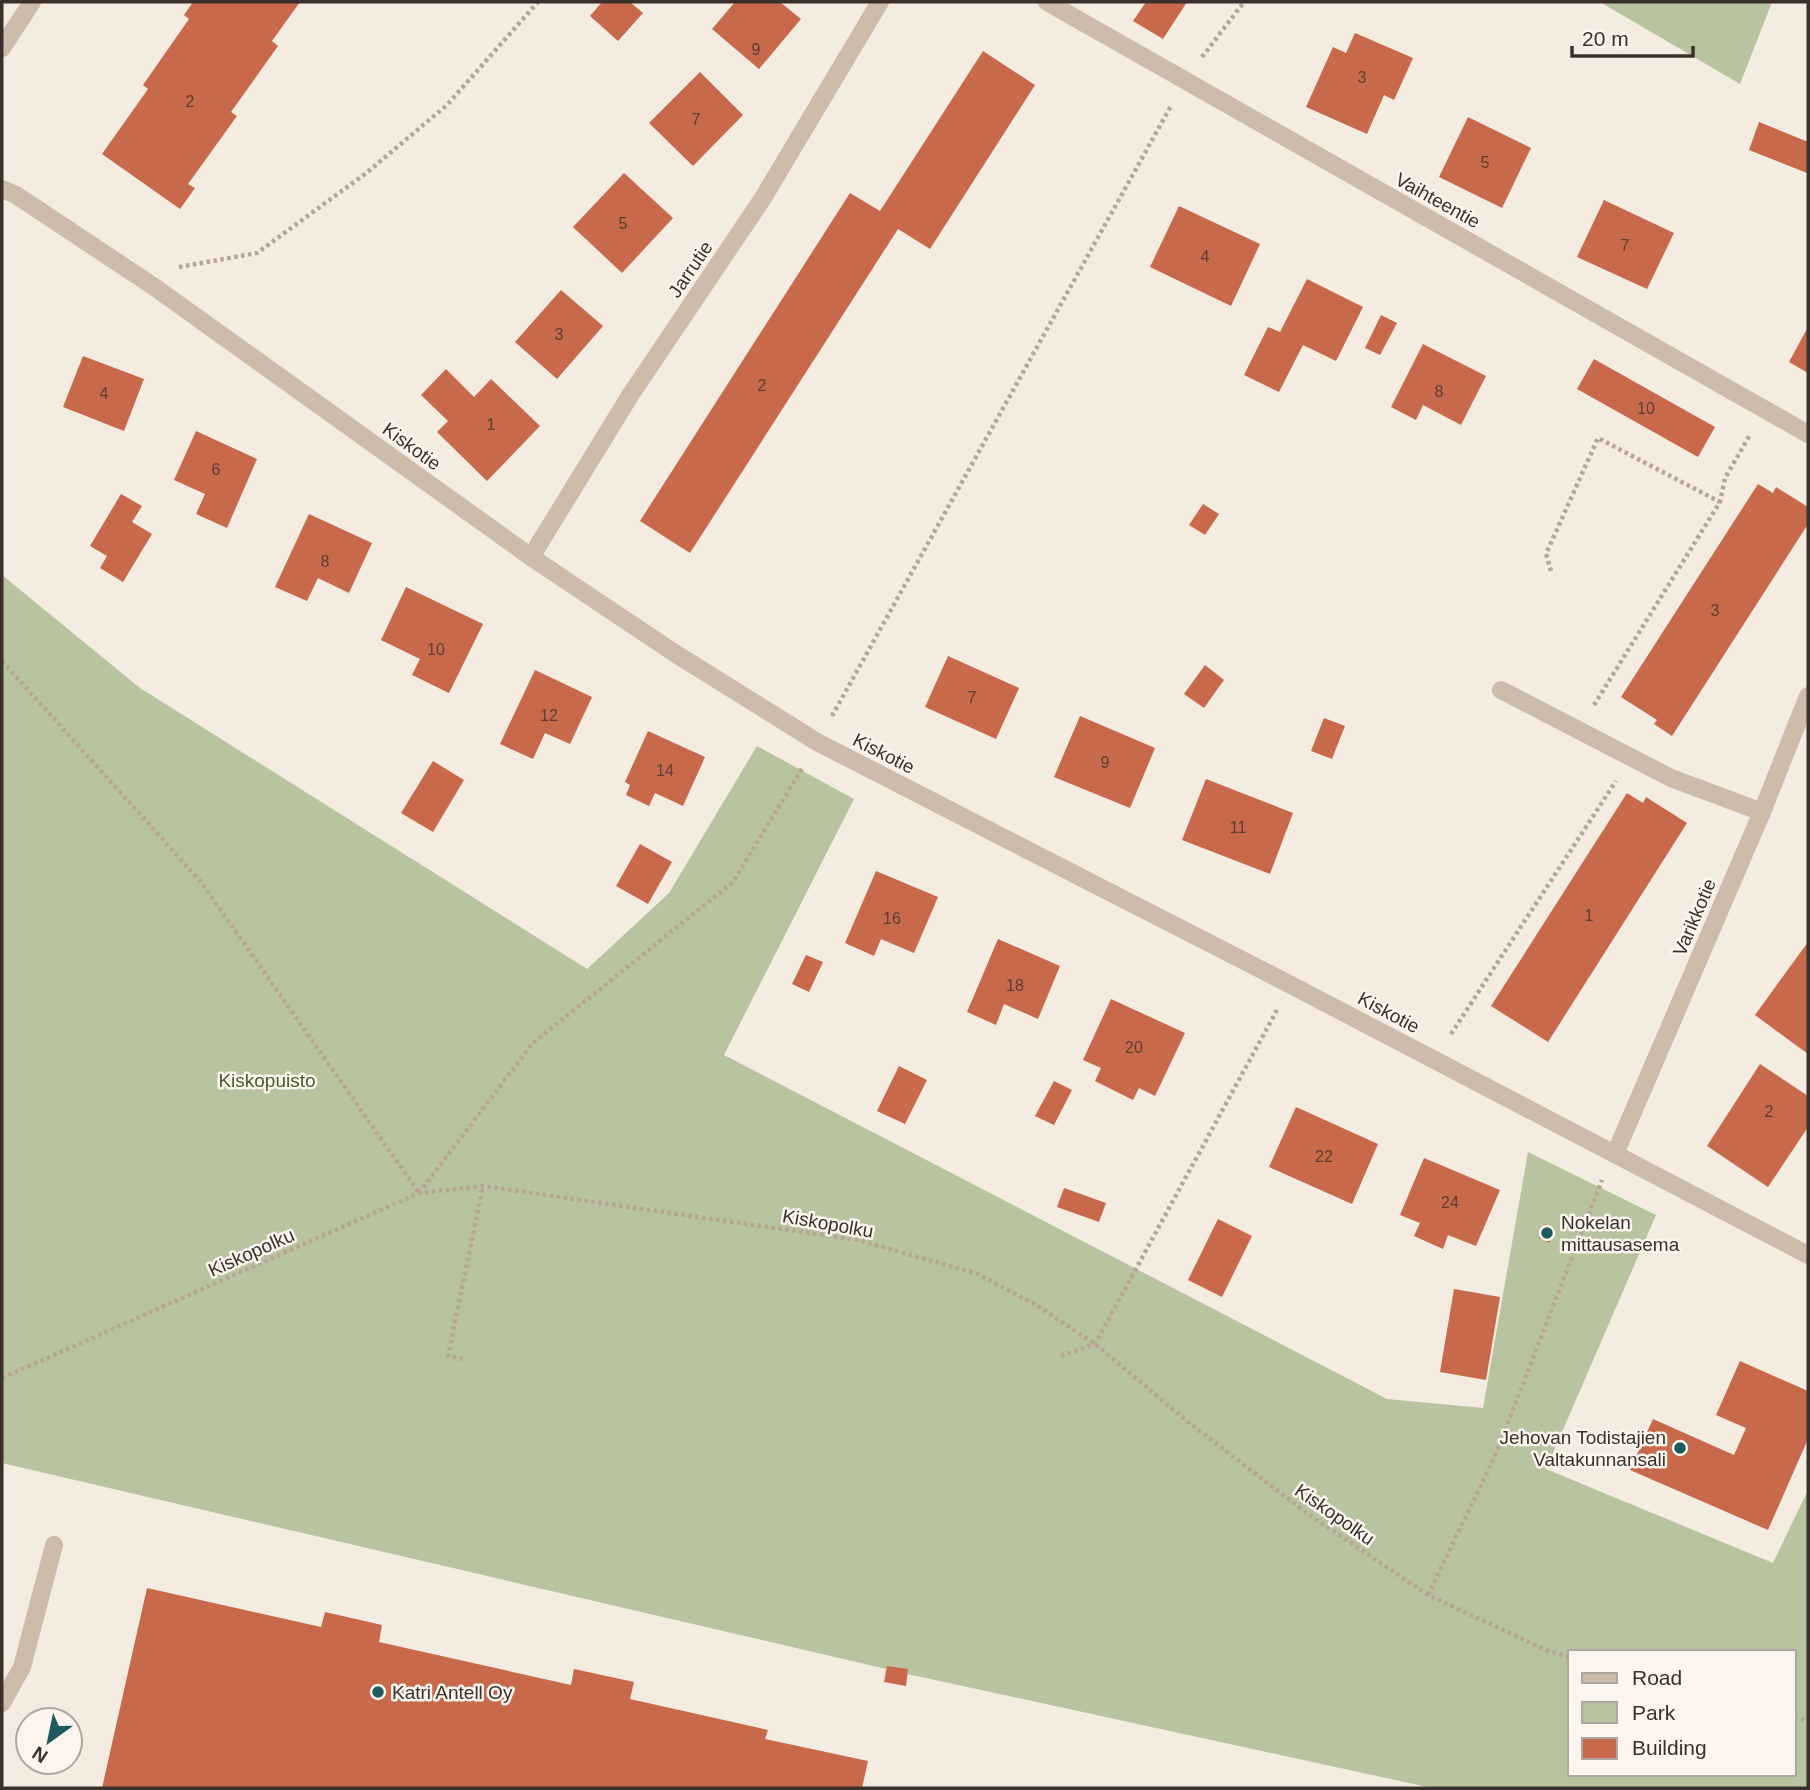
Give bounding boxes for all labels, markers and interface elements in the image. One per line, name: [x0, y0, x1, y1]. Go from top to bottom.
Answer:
scale bar: [1572, 14, 1693, 58]
text: 20 m: [1582, 27, 1629, 50]
house number: 9: [752, 41, 761, 58]
house number: 3: [1358, 69, 1367, 86]
house number: 2: [186, 93, 195, 110]
house number: 7: [692, 111, 701, 128]
house number: 5: [1481, 154, 1490, 171]
street label: Vaihteentie: [1392, 169, 1484, 232]
house number: 5: [619, 215, 628, 232]
street label: Jarrutie: [664, 237, 717, 301]
house number: 7: [1621, 237, 1630, 254]
house number: 4: [1201, 248, 1210, 265]
house number: 3: [555, 326, 564, 343]
house number: 2: [758, 377, 767, 394]
house number: 8: [1435, 383, 1444, 400]
house number: 4: [100, 385, 109, 402]
house number: 10: [1637, 400, 1655, 417]
house number: 1: [487, 416, 496, 433]
street label: Kiskotie: [379, 418, 445, 474]
house number: 6: [212, 461, 221, 478]
house number: 8: [321, 553, 330, 570]
house number: 3: [1711, 602, 1720, 619]
house number: 10: [427, 641, 445, 658]
house number: 7: [968, 689, 977, 706]
house number: 12: [540, 707, 558, 724]
street label: Kiskotie: [849, 729, 918, 778]
house number: 9: [1101, 754, 1110, 771]
house number: 14: [656, 762, 674, 779]
house number: 11: [1230, 819, 1246, 836]
street label: Varikkotie: [1669, 875, 1720, 959]
house number: 1: [1585, 907, 1594, 924]
house number: 16: [883, 910, 901, 927]
house number: 18: [1006, 977, 1024, 994]
street label: Kiskotie: [1354, 988, 1423, 1037]
house number: 20: [1125, 1039, 1143, 1056]
park label: Kiskopuisto: [218, 1070, 316, 1091]
house number: 2: [1765, 1103, 1774, 1120]
house number: 22: [1315, 1148, 1333, 1165]
house number: 24: [1441, 1194, 1459, 1211]
street label: Kiskopolku: [781, 1205, 875, 1242]
place label: Nokelan mittausasema: [1561, 1212, 1680, 1255]
street label: Kiskopolku: [205, 1224, 297, 1281]
marker: Nokelan mittausasema: [1539, 1225, 1555, 1241]
place label: Jehovan Todistajien Valtakunnansali: [1499, 1427, 1666, 1470]
marker: Jehovan Todistajien Valtakunnansali: [1672, 1440, 1688, 1456]
street label: Kiskopolku: [1291, 1479, 1378, 1549]
legend: [1568, 1650, 1796, 1776]
text: Road: [1632, 1666, 1682, 1689]
place label: Katri Antell Oy: [392, 1682, 513, 1703]
marker: Katri Antell Oy: [370, 1684, 386, 1700]
text: Park: [1632, 1701, 1676, 1724]
north arrow: [14, 1706, 84, 1776]
text: Building: [1632, 1736, 1707, 1759]
text: N: [29, 1742, 51, 1767]

